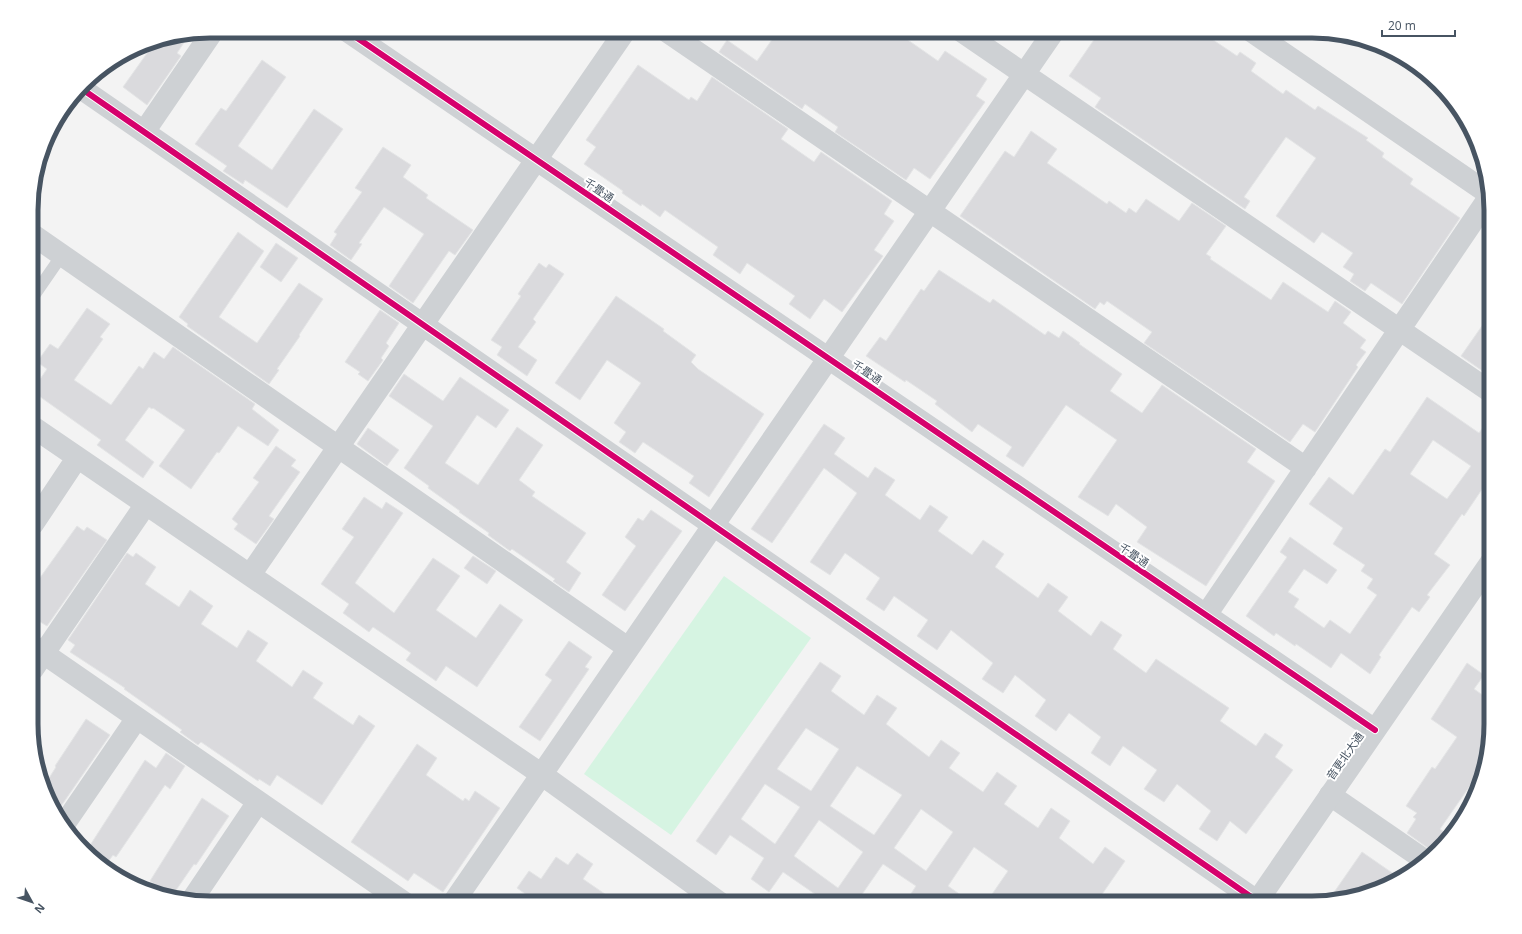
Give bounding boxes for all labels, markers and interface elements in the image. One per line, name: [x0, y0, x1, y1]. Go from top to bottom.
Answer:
scale bar: [1382, 12, 1455, 38]
text: 20 m: [1388, 17, 1416, 34]
street label: 千畳通: [581, 174, 617, 205]
street label: 千畳通: [849, 356, 885, 387]
street label: 千畳通: [1116, 539, 1152, 570]
street label: 音更北大通: [1323, 729, 1367, 783]
north arrow: [12, 882, 52, 922]
text: N: [31, 900, 49, 917]

